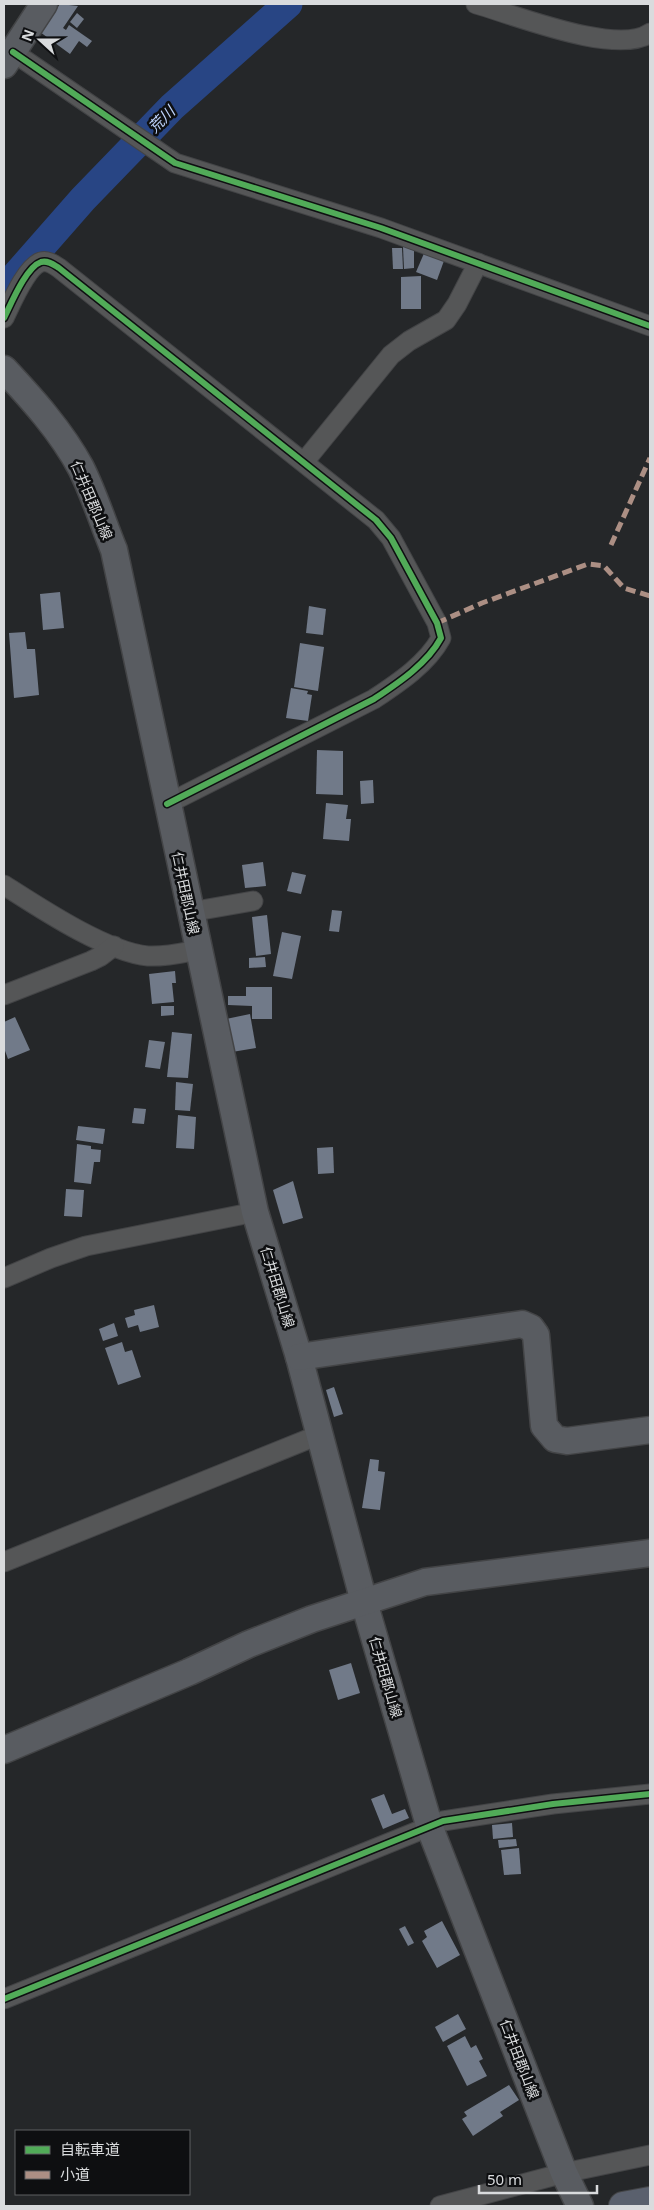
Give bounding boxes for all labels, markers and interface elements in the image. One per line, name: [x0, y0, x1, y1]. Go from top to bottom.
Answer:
north arrow: [15, 15, 65, 65]
text: N: [16, 26, 38, 44]
water label: 荒川: [143, 100, 180, 137]
street label: 仁井田郡山線: [67, 458, 117, 542]
street label: 仁井田郡山線: [168, 850, 204, 936]
street label: 仁井田郡山線: [257, 1244, 299, 1330]
street label: 仁井田郡山線: [365, 1634, 407, 1720]
street label: 仁井田郡山線: [496, 2016, 544, 2102]
legend: [15, 2130, 190, 2195]
text: 自転車道: [60, 2139, 120, 2159]
scale bar: [479, 2162, 596, 2194]
text: 小道: [60, 2164, 90, 2184]
text: 50 m: [487, 2169, 522, 2189]

